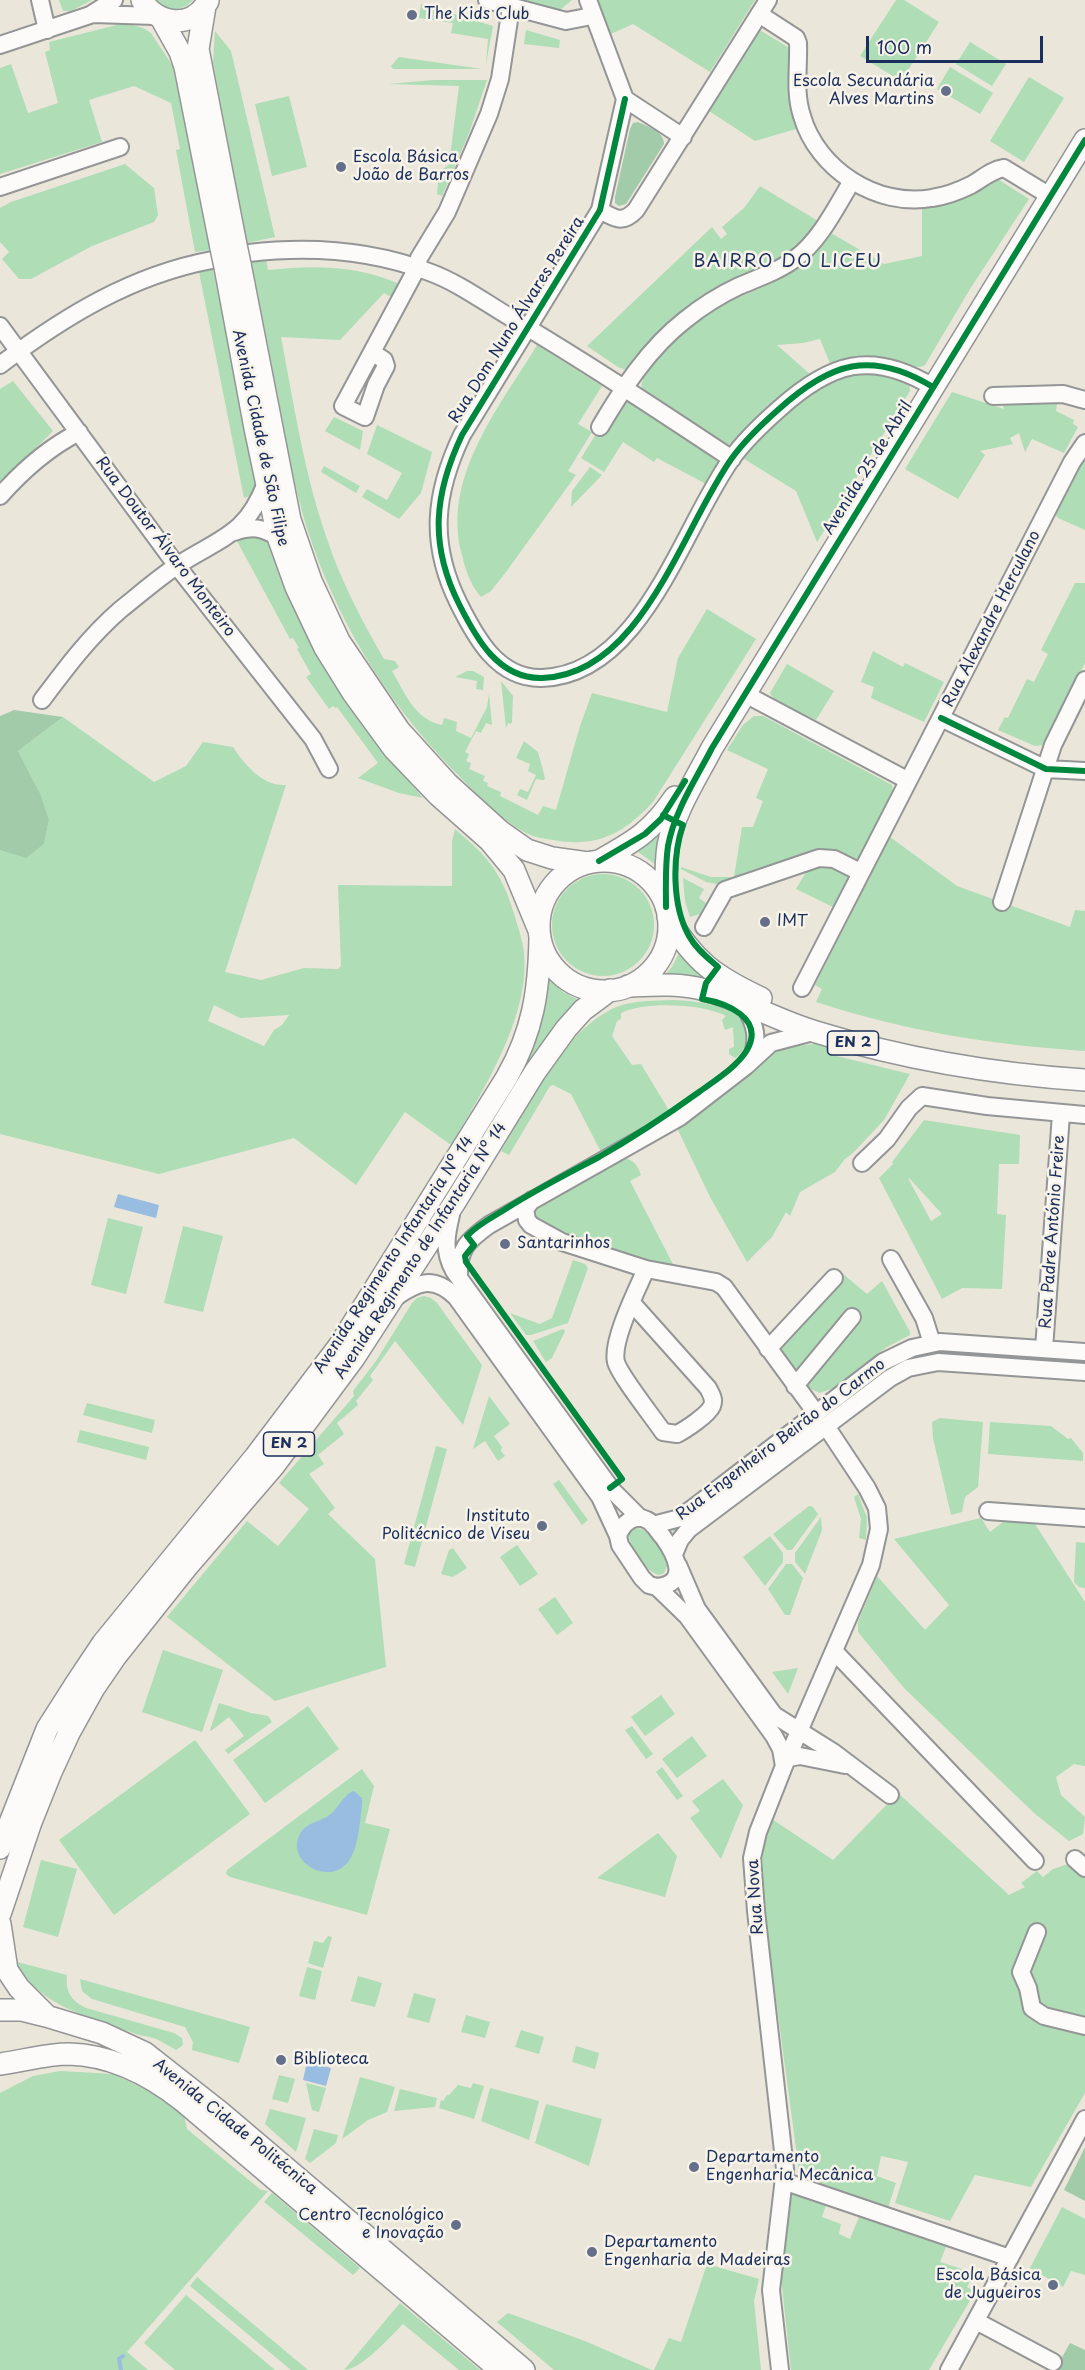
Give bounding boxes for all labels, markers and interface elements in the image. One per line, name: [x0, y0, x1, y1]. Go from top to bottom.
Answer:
place label: The Kids Club: [424, 5, 529, 25]
marker: The Kids Club: [405, 8, 419, 22]
scale bar: [869, 24, 1046, 62]
text: 100 m: [877, 33, 932, 60]
place label: Escola Secundária Alves Martins: [793, 72, 934, 110]
marker: Escola Secundária Alves Martins: [939, 84, 953, 98]
place label: Escola Básica João de Barros: [353, 148, 469, 186]
marker: Escola Básica João de Barros: [334, 160, 348, 174]
street label: Rua Dom Nuno Álvares Pereira: [445, 213, 589, 427]
district label: BAIRRO DO LICEU: [694, 251, 882, 273]
street label: Avenida Cidade de São Filipe: [228, 328, 292, 548]
street label: Avenida 25 de Abril: [819, 398, 917, 538]
street label: Rua Doutor Álvaro Monteiro: [91, 453, 239, 641]
street label: Rua Alexandre Herculano: [939, 527, 1045, 711]
place label: IMT: [777, 912, 808, 932]
marker: IMT: [758, 915, 772, 929]
road number: EN 2: [828, 1031, 878, 1055]
street label: Avenida Regimento de Infantaria Nº 14: [331, 1119, 511, 1383]
street label: Avenida Regimento Infantaria Nº 14: [310, 1133, 478, 1377]
street label: Rua Padre António Freire: [1037, 1134, 1069, 1330]
place label: Santarinhos: [517, 1234, 610, 1254]
marker: Santarinhos: [498, 1237, 512, 1251]
street label: Rua Engenheiro Beirão do Carmo: [673, 1355, 889, 1525]
road number: EN 2: [264, 1432, 314, 1456]
place label: Instituto Politécnico de Viseu: [382, 1507, 530, 1545]
marker: Instituto Politécnico de Viseu: [535, 1519, 549, 1533]
street label: Rua Nova: [744, 1859, 768, 1935]
place label: Biblioteca: [293, 2050, 368, 2070]
marker: Biblioteca: [274, 2053, 288, 2067]
street label: Avenida Cidade Politécnica: [149, 2055, 321, 2199]
place label: Departamento Engenharia Mecânica: [706, 2148, 873, 2186]
marker: Departamento Engenharia Mecânica: [687, 2160, 701, 2174]
place label: Centro Tecnológico e Inovação: [298, 2206, 444, 2244]
marker: Centro Tecnológico e Inovação: [449, 2218, 463, 2232]
place label: Departamento Engenharia de Madeiras: [604, 2233, 790, 2271]
marker: Departamento Engenharia de Madeiras: [585, 2245, 599, 2259]
place label: Escola Básica de Jugueiros: [936, 2266, 1041, 2304]
marker: Escola Básica de Jugueiros: [1046, 2278, 1060, 2292]

